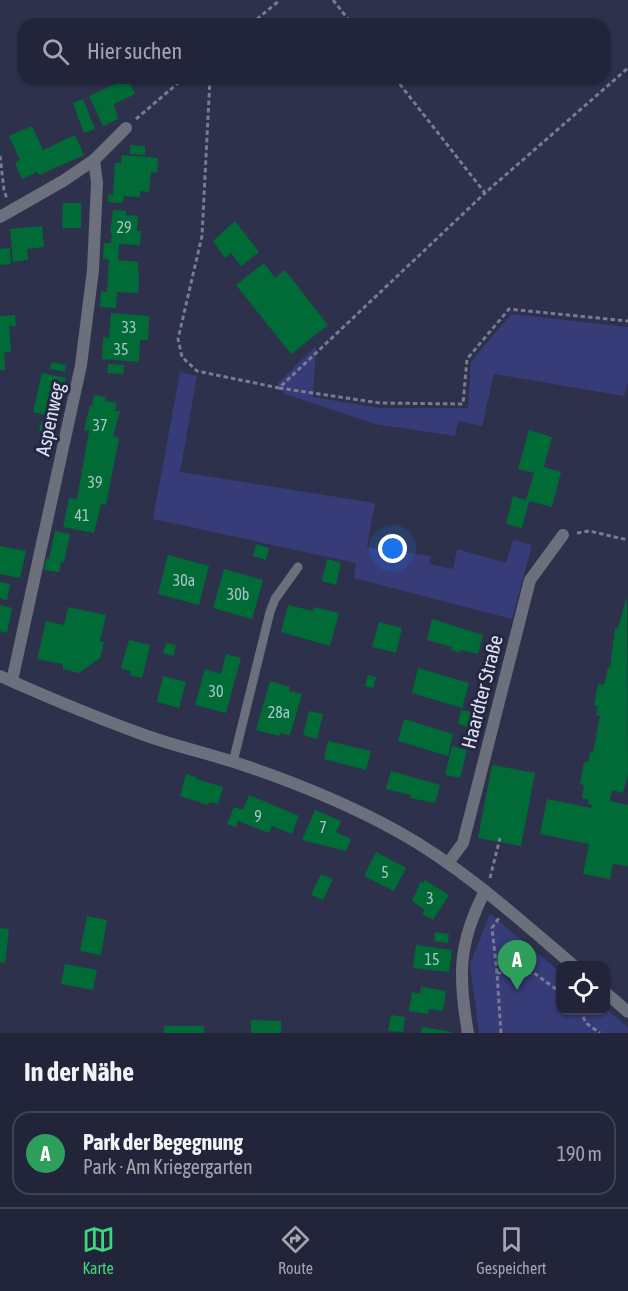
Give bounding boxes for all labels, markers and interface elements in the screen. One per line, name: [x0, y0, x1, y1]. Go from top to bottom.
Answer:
search box: [18, 18, 610, 84]
icon: search: [39, 35, 72, 68]
text: Hier suchen: [87, 38, 182, 64]
house number: 29: [116, 218, 132, 236]
house number: 33: [121, 318, 137, 336]
house number: 35: [113, 340, 129, 358]
street label: Aspenweg: [31, 380, 69, 458]
house number: 37: [92, 416, 108, 434]
house number: 39: [87, 473, 103, 491]
house number: 41: [74, 506, 90, 524]
your location: [378, 534, 407, 563]
house number: 30a: [173, 571, 195, 589]
house number: 30b: [227, 585, 249, 603]
street label: Haardter Straße: [456, 633, 507, 751]
house number: 30: [208, 682, 224, 700]
house number: 28a: [268, 703, 290, 721]
house number: 9: [254, 807, 262, 825]
house number: 7: [319, 818, 327, 836]
house number: 5: [381, 863, 389, 881]
house number: 3: [426, 889, 434, 907]
pin: A: [498, 940, 536, 990]
house number: 15: [424, 950, 440, 968]
map controls: [556, 961, 610, 1015]
button: locate: [556, 961, 610, 1015]
text: In der Nähe: [24, 1057, 134, 1087]
text: Park der Begegnung: [83, 1129, 243, 1155]
text: A: [41, 1142, 50, 1165]
text: 190 m: [557, 1142, 602, 1165]
text: Park · Am Kriegergarten: [83, 1155, 253, 1178]
tab: Karte: [82, 1223, 115, 1277]
tab: Route: [278, 1223, 313, 1277]
tab: Gespeichert: [476, 1223, 546, 1277]

